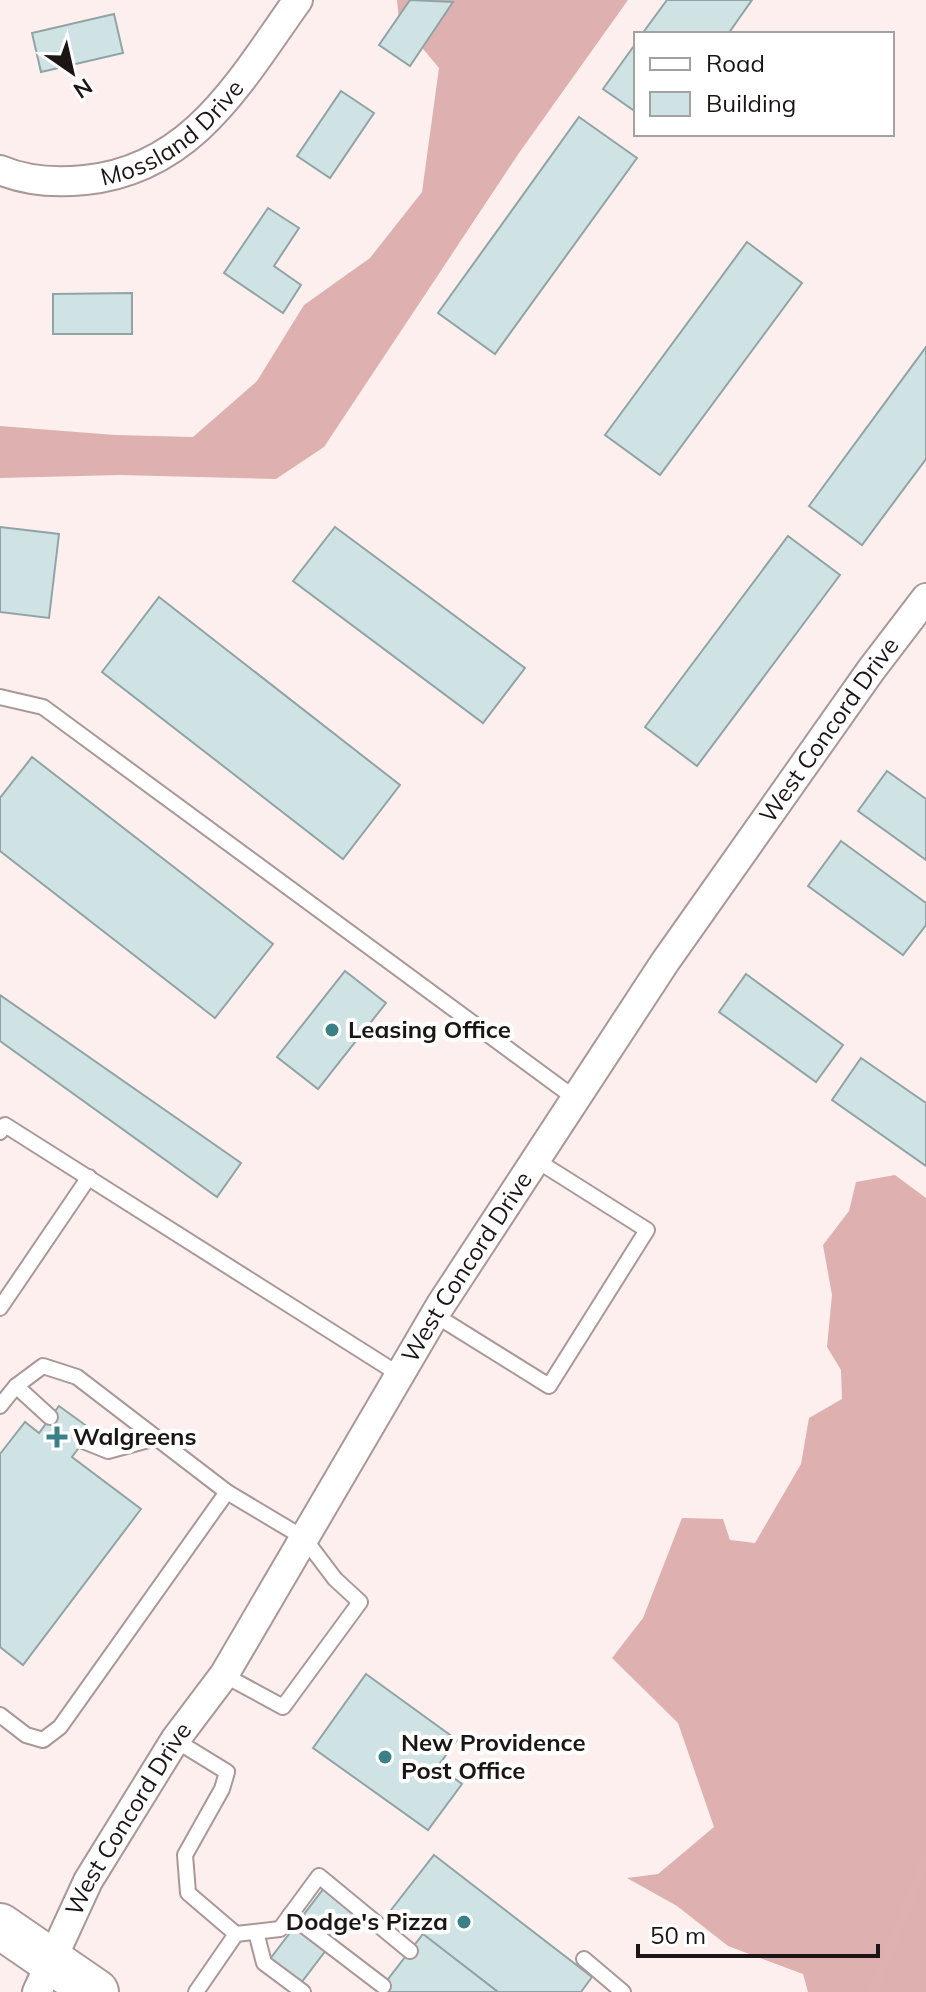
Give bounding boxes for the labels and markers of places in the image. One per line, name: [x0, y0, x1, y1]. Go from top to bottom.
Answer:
place label: Leasing Office: [348, 1014, 511, 1044]
marker: Leasing Office: [323, 1021, 341, 1039]
place label: Walgreens: [73, 1421, 197, 1451]
marker: Walgreens: [48, 1428, 66, 1446]
place label: New Providence Post Office: [401, 1727, 586, 1785]
marker: New Providence Post Office: [376, 1748, 394, 1766]
place label: Dodge's Pizza: [286, 1906, 448, 1936]
marker: Dodge's Pizza: [455, 1913, 473, 1931]

